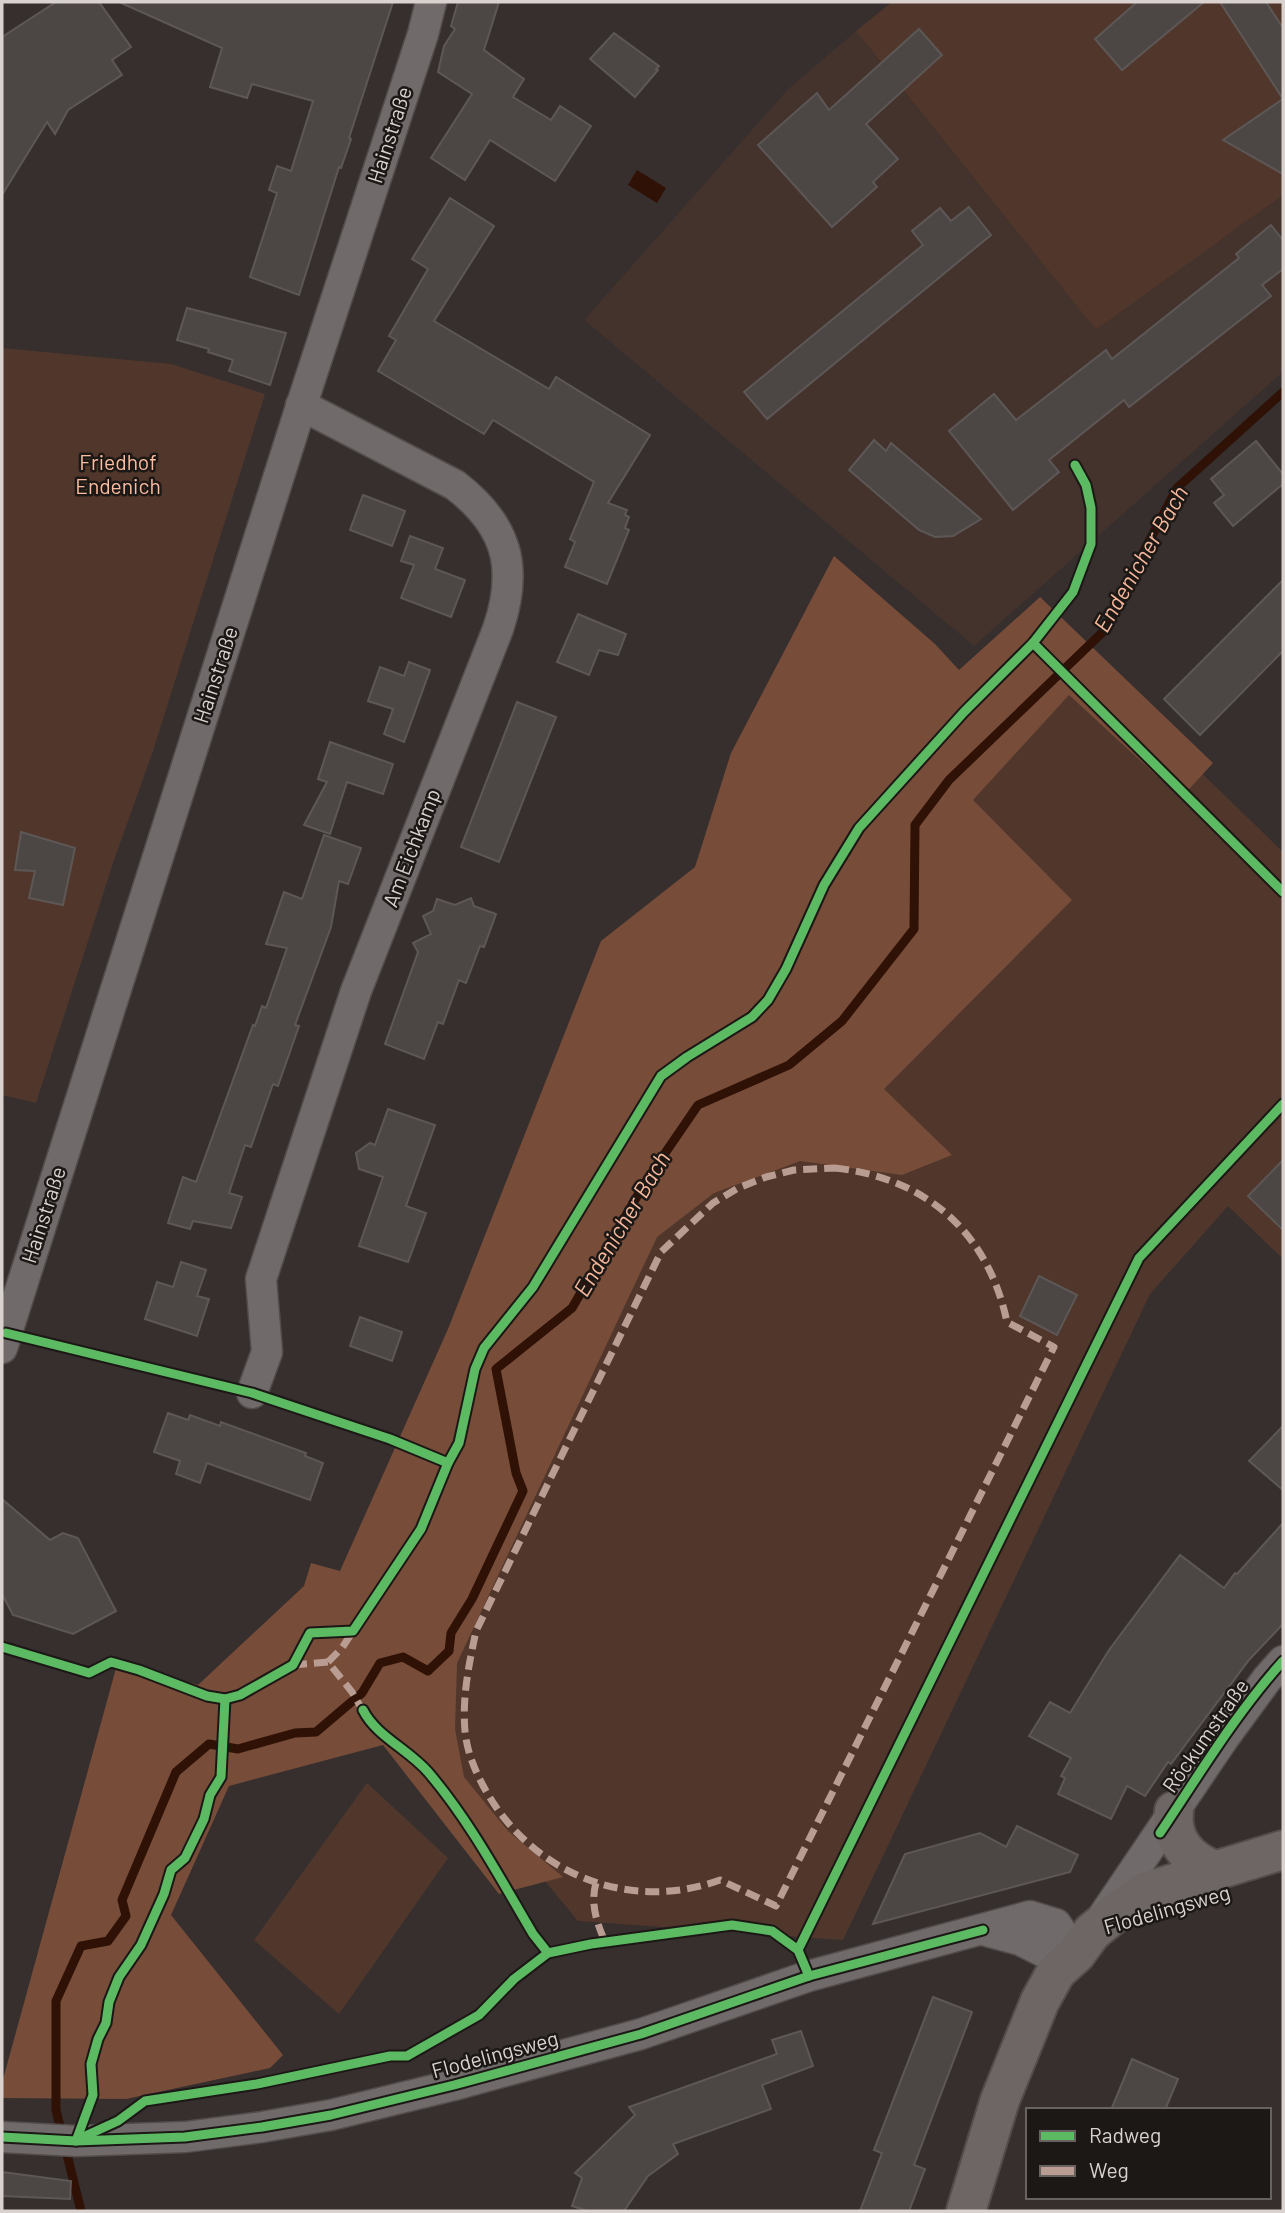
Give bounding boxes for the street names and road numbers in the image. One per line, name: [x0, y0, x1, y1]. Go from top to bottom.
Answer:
street label: Hainstraße: [361, 83, 416, 186]
street label: Hainstraße: [187, 623, 242, 726]
street label: Am Eichkamp: [377, 785, 445, 910]
street label: Hainstraße: [15, 1163, 70, 1266]
street label: Röckumstraße: [1156, 1673, 1253, 1797]
street label: Flodelingsweg: [1101, 1879, 1233, 1939]
street label: Flodelingsweg: [429, 2025, 561, 2082]

